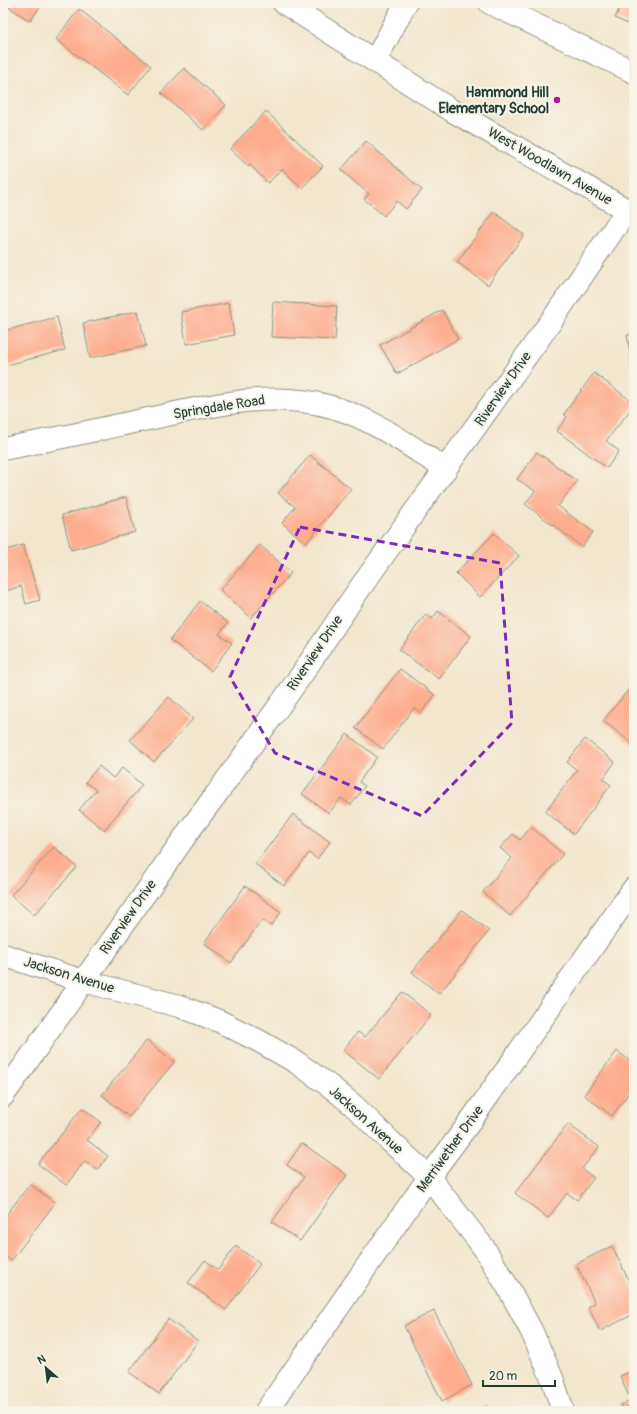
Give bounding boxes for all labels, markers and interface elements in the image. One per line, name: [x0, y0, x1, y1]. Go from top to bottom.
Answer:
place label: Hammond Hill Elementary School: [438, 84, 549, 117]
marker: Hammond Hill Elementary School: [552, 95, 562, 105]
street label: West Woodlawn Avenue: [485, 123, 615, 209]
street label: Riverview Drive: [471, 348, 535, 430]
street label: Springdale Road: [172, 391, 266, 423]
street label: Riverview Drive: [284, 612, 347, 694]
street label: Riverview Drive: [96, 876, 160, 958]
street label: Jackson Avenue: [22, 953, 116, 997]
street label: Jackson Avenue: [325, 1082, 407, 1158]
street label: Merriwether Drive: [413, 1102, 487, 1196]
north arrow: [26, 1348, 66, 1388]
text: N: [35, 1352, 48, 1367]
scale bar: [483, 1362, 555, 1388]
text: 20 m: [489, 1369, 518, 1384]

